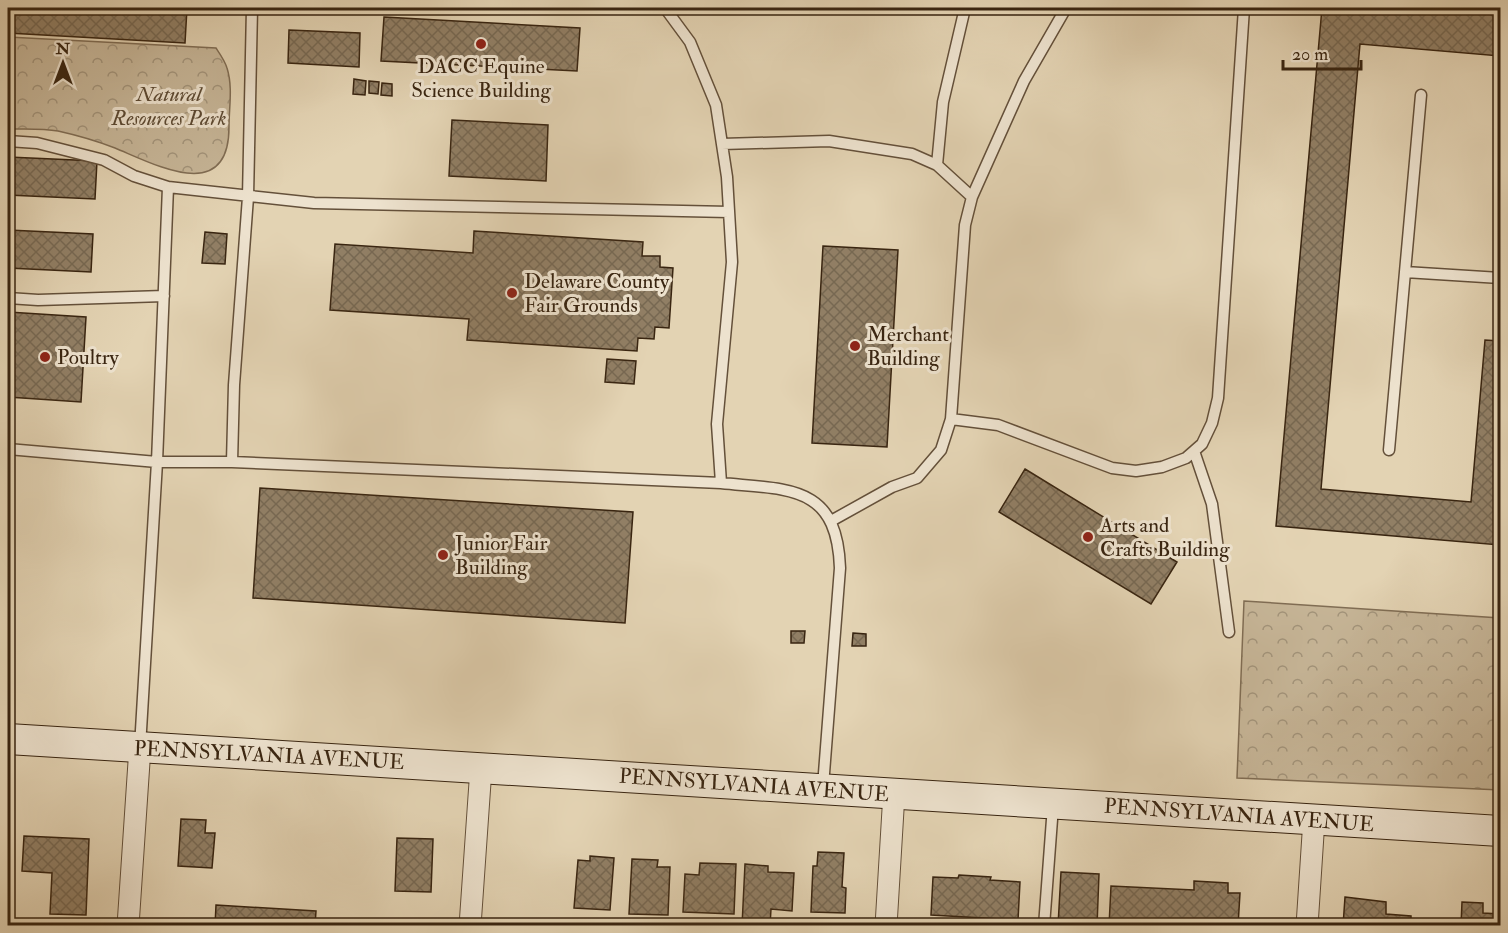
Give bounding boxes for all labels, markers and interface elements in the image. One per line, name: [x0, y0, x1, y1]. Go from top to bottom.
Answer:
north arrow: [33, 33, 93, 93]
scale bar: [1283, 33, 1361, 71]
marker: DACC Equine Science Building: [474, 37, 488, 51]
text: N: [55, 39, 71, 59]
text: 20 m: [1292, 43, 1328, 66]
place label: DACC Equine Science Building: [411, 53, 551, 104]
park label: Natural Resources Park: [110, 81, 227, 132]
place label: Delaware County Fair Grounds: [524, 268, 670, 319]
marker: Delaware County Fair Grounds: [505, 286, 519, 300]
place label: Merchant Building: [867, 321, 949, 372]
marker: Merchant Building: [848, 339, 862, 353]
place label: Poultry: [57, 344, 120, 371]
marker: Poultry: [38, 350, 52, 364]
place label: Arts and Crafts Building: [1099, 512, 1230, 563]
place label: Junior Fair Building: [454, 530, 547, 581]
marker: Arts and Crafts Building: [1081, 530, 1095, 544]
marker: Junior Fair Building: [436, 548, 450, 562]
street label: PENNSYLVANIA AVENUE: [133, 735, 405, 776]
street label: PENNSYLVANIA AVENUE: [618, 763, 890, 808]
street label: PENNSYLVANIA AVENUE: [1103, 793, 1375, 838]

